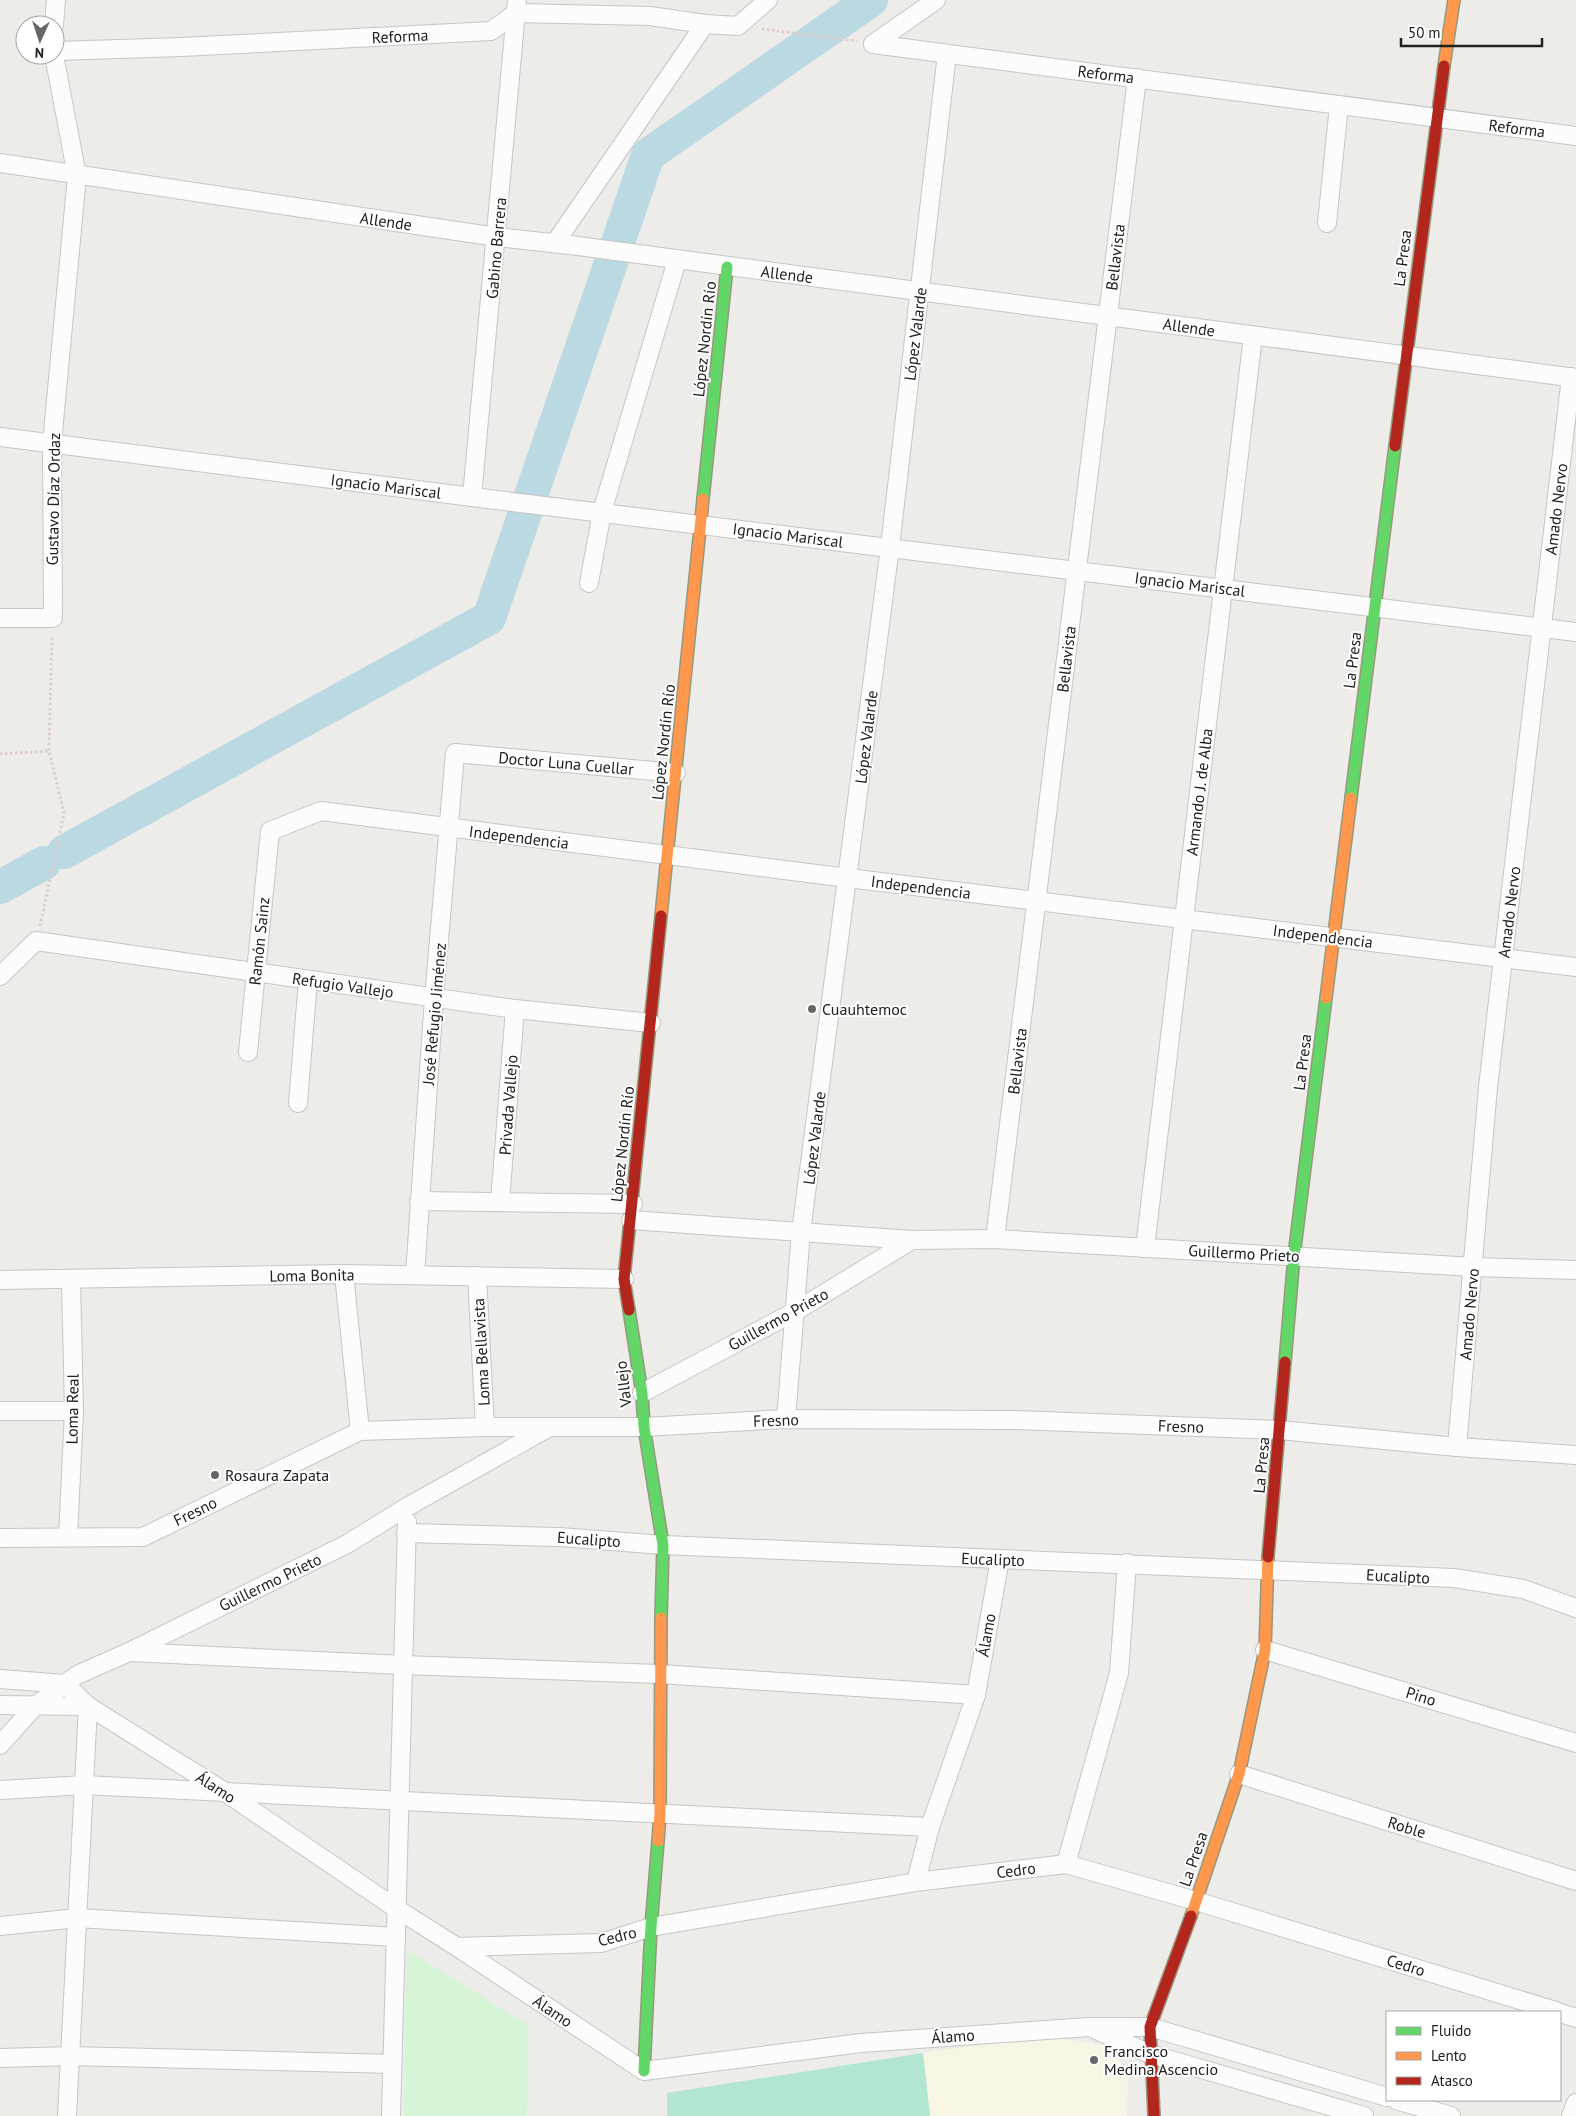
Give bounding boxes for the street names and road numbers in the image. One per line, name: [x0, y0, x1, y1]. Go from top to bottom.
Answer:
street label: Reforma: [371, 25, 429, 47]
street label: Reforma: [1077, 61, 1135, 87]
street label: Reforma: [1488, 115, 1546, 141]
street label: Gabino Barrera: [482, 196, 510, 300]
street label: Allende: [359, 207, 413, 235]
street label: Bellavista: [1101, 223, 1129, 291]
street label: La Presa: [1389, 229, 1415, 287]
street label: Allende: [760, 261, 814, 287]
street label: López Nordín Río: [688, 280, 720, 398]
street label: López Valarde: [899, 286, 931, 382]
street label: Allende: [1162, 313, 1216, 341]
street label: Gustavo Díaz Ordaz: [42, 433, 64, 565]
street label: Amado Nervo: [1540, 462, 1572, 556]
street label: Ignacio Mariscal: [330, 469, 443, 503]
street label: Ignacio Mariscal: [732, 518, 845, 552]
street label: Ignacio Mariscal: [1134, 567, 1247, 601]
street label: Bellavista: [1052, 625, 1080, 693]
street label: La Presa: [1339, 631, 1365, 689]
street label: López Nordín Río: [647, 683, 679, 801]
street label: López Valarde: [850, 689, 882, 785]
street label: Armando J. de Alba: [1181, 727, 1217, 857]
street label: Doctor Luna Cuellar: [498, 747, 635, 779]
street label: Independencia: [468, 821, 570, 853]
street label: Amado Nervo: [1493, 865, 1525, 959]
street label: Independencia: [870, 871, 972, 903]
street label: Ramón Sainz: [244, 896, 274, 986]
street label: Independencia: [1272, 920, 1374, 952]
street label: José Refugio Jiménez: [418, 942, 450, 1087]
street label: Refugio Vallejo: [291, 968, 395, 1002]
street label: Bellavista: [1003, 1027, 1031, 1095]
street label: La Presa: [1289, 1033, 1315, 1091]
street label: Privada Vallejo: [495, 1054, 521, 1156]
street label: López Nordín Río: [606, 1085, 638, 1203]
street label: López Valarde: [798, 1090, 830, 1186]
street label: Guillermo Prieto: [1188, 1240, 1300, 1266]
street label: Loma Bonita: [269, 1264, 355, 1286]
street label: Amado Nervo: [1455, 1267, 1483, 1361]
street label: Guillermo Prieto: [724, 1283, 832, 1355]
street label: Loma Bellavista: [468, 1298, 494, 1406]
street label: Vallejo: [610, 1360, 636, 1409]
street label: Loma Real: [61, 1373, 83, 1444]
street label: Fresno: [753, 1409, 799, 1431]
street label: Fresno: [1158, 1415, 1204, 1437]
street label: La Presa: [1249, 1436, 1273, 1494]
street label: Fresno: [170, 1492, 220, 1530]
street label: Eucalipto: [556, 1527, 622, 1551]
street label: Eucalipto: [961, 1548, 1025, 1570]
street label: Guillermo Prieto: [215, 1549, 325, 1615]
street label: Eucalipto: [1366, 1564, 1430, 1588]
street label: Álamo: [972, 1612, 1000, 1658]
street label: Pino: [1403, 1682, 1439, 1710]
street label: Álamo: [192, 1767, 240, 1807]
street label: Roble: [1386, 1812, 1428, 1842]
street label: La Presa: [1174, 1829, 1212, 1889]
street label: Cedro: [995, 1858, 1037, 1882]
street label: Cedro: [596, 1922, 638, 1950]
street label: Cedro: [1384, 1950, 1428, 1980]
street label: Álamo: [529, 1991, 577, 2031]
street label: Álamo: [931, 2025, 975, 2047]

